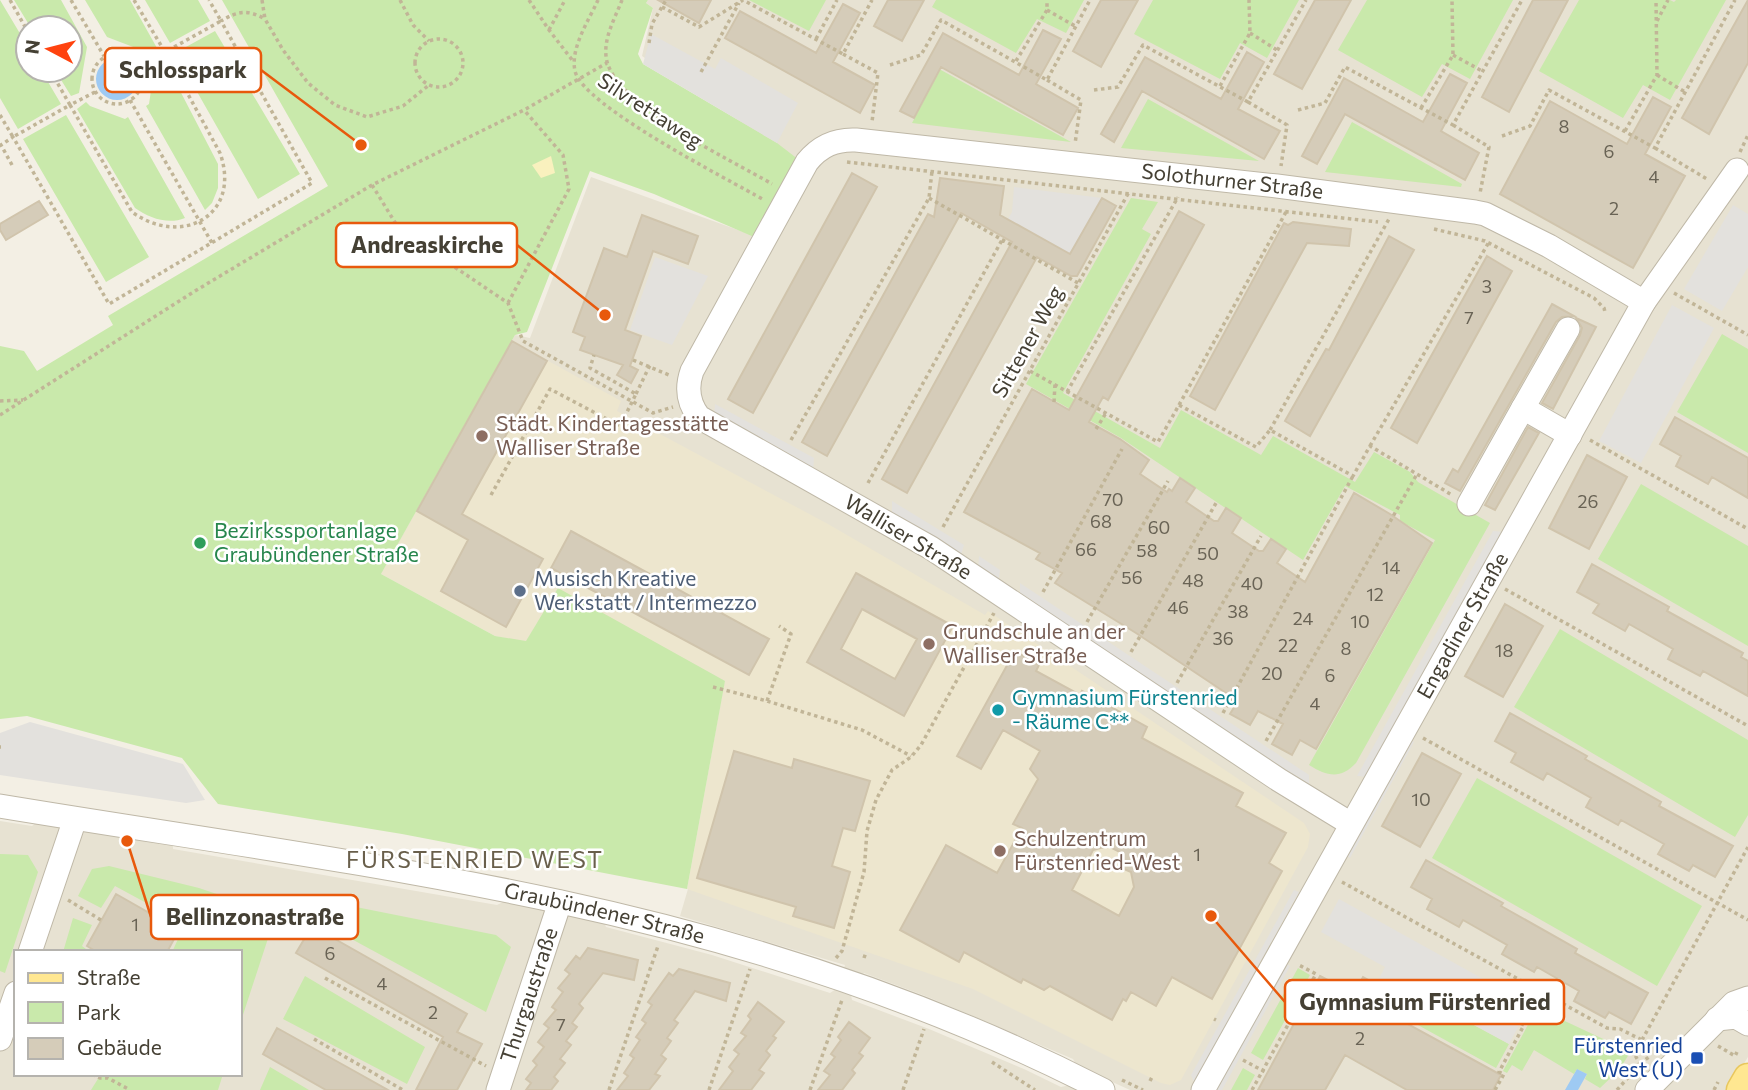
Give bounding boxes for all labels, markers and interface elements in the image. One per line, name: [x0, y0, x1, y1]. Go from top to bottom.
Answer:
north arrow: [14, 14, 84, 84]
text: N: [19, 38, 44, 55]
callout: Schlosspark: [105, 48, 261, 92]
text: Schlosspark: [119, 55, 247, 83]
street label: Silvrettaweg: [594, 67, 708, 153]
house number: 8: [1559, 115, 1570, 137]
house number: 6: [1604, 140, 1614, 162]
street label: Solothurner Straße: [1140, 157, 1325, 203]
house number: 4: [1649, 165, 1660, 187]
house number: 2: [1609, 197, 1619, 219]
callout: Andreaskirche: [336, 223, 517, 267]
text: Andreaskirche: [351, 230, 503, 258]
house number: 3: [1482, 275, 1492, 297]
street label: Sittener Weg: [986, 281, 1068, 401]
house number: 7: [1464, 306, 1474, 328]
place label: Städt. Kindertagesstätte Walliser Straße: [496, 410, 729, 459]
marker: Städt. Kindertagesstätte Walliser Straße: [474, 428, 490, 444]
street label: Walliser Straße: [841, 488, 977, 584]
house number: 70: [1102, 488, 1124, 510]
house number: 26: [1578, 490, 1598, 512]
house number: 68: [1090, 510, 1112, 532]
house number: 60: [1148, 516, 1170, 538]
place label: Bezirkssportanlage Graubündener Straße: [214, 517, 419, 566]
marker: Bezirkssportanlage Graubündener Straße: [192, 535, 208, 551]
house number: 66: [1075, 538, 1097, 560]
house number: 58: [1136, 539, 1158, 561]
house number: 50: [1197, 542, 1219, 564]
street label: Engadiner Straße: [1411, 548, 1512, 702]
house number: 14: [1382, 556, 1400, 578]
place label: Musisch Kreative Werkstatt / Intermezzo: [534, 565, 757, 614]
house number: 56: [1121, 566, 1143, 588]
house number: 48: [1182, 569, 1204, 591]
house number: 40: [1241, 572, 1263, 594]
marker: Musisch Kreative Werkstatt / Intermezzo: [512, 583, 528, 599]
house number: 12: [1366, 583, 1384, 605]
house number: 46: [1167, 596, 1189, 618]
house number: 38: [1227, 600, 1249, 622]
house number: 24: [1293, 607, 1313, 629]
house number: 10: [1350, 610, 1370, 632]
place label: Grundschule an der Walliser Straße: [943, 618, 1125, 667]
house number: 36: [1212, 627, 1234, 649]
house number: 22: [1278, 634, 1298, 656]
marker: Grundschule an der Walliser Straße: [921, 636, 937, 652]
house number: 8: [1341, 637, 1352, 659]
house number: 18: [1495, 639, 1513, 661]
house number: 20: [1261, 662, 1283, 684]
house number: 6: [1325, 664, 1335, 686]
place label: Gymnasium Fürstenried - Räume C**: [1012, 684, 1238, 733]
house number: 4: [1310, 692, 1321, 714]
marker: Gymnasium Fürstenried - Räume C**: [990, 702, 1006, 718]
house number: 10: [1411, 788, 1431, 810]
place label: Schulzentrum Fürstenried-West: [1014, 825, 1180, 874]
marker: Schulzentrum Fürstenried-West: [992, 843, 1008, 859]
house number: 1: [1193, 843, 1201, 865]
district label: FÜRSTENRIED WEST: [346, 845, 604, 873]
street label: Graubündener Straße: [502, 877, 708, 948]
callout: Bellinzonastraße: [151, 895, 358, 939]
text: Bellinzonastraße: [166, 902, 344, 930]
house number: 1: [131, 913, 139, 935]
street label: Thurgaustraße: [494, 924, 562, 1065]
house number: 6: [325, 942, 335, 964]
legend: [14, 950, 242, 1076]
text: Straße: [77, 964, 141, 989]
house number: 4: [377, 972, 388, 994]
callout: Gymnasium Fürstenried: [1285, 980, 1564, 1024]
text: Gymnasium Fürstenried: [1299, 987, 1551, 1015]
text: Park: [77, 999, 121, 1024]
house number: 2: [428, 1001, 438, 1023]
house number: 7: [556, 1013, 566, 1035]
house number: 2: [1355, 1027, 1365, 1049]
place label: Fürstenried West (U): [1573, 1032, 1683, 1081]
text: Gebäude: [77, 1034, 162, 1059]
marker: Fürstenried West (U): [1689, 1050, 1705, 1066]

